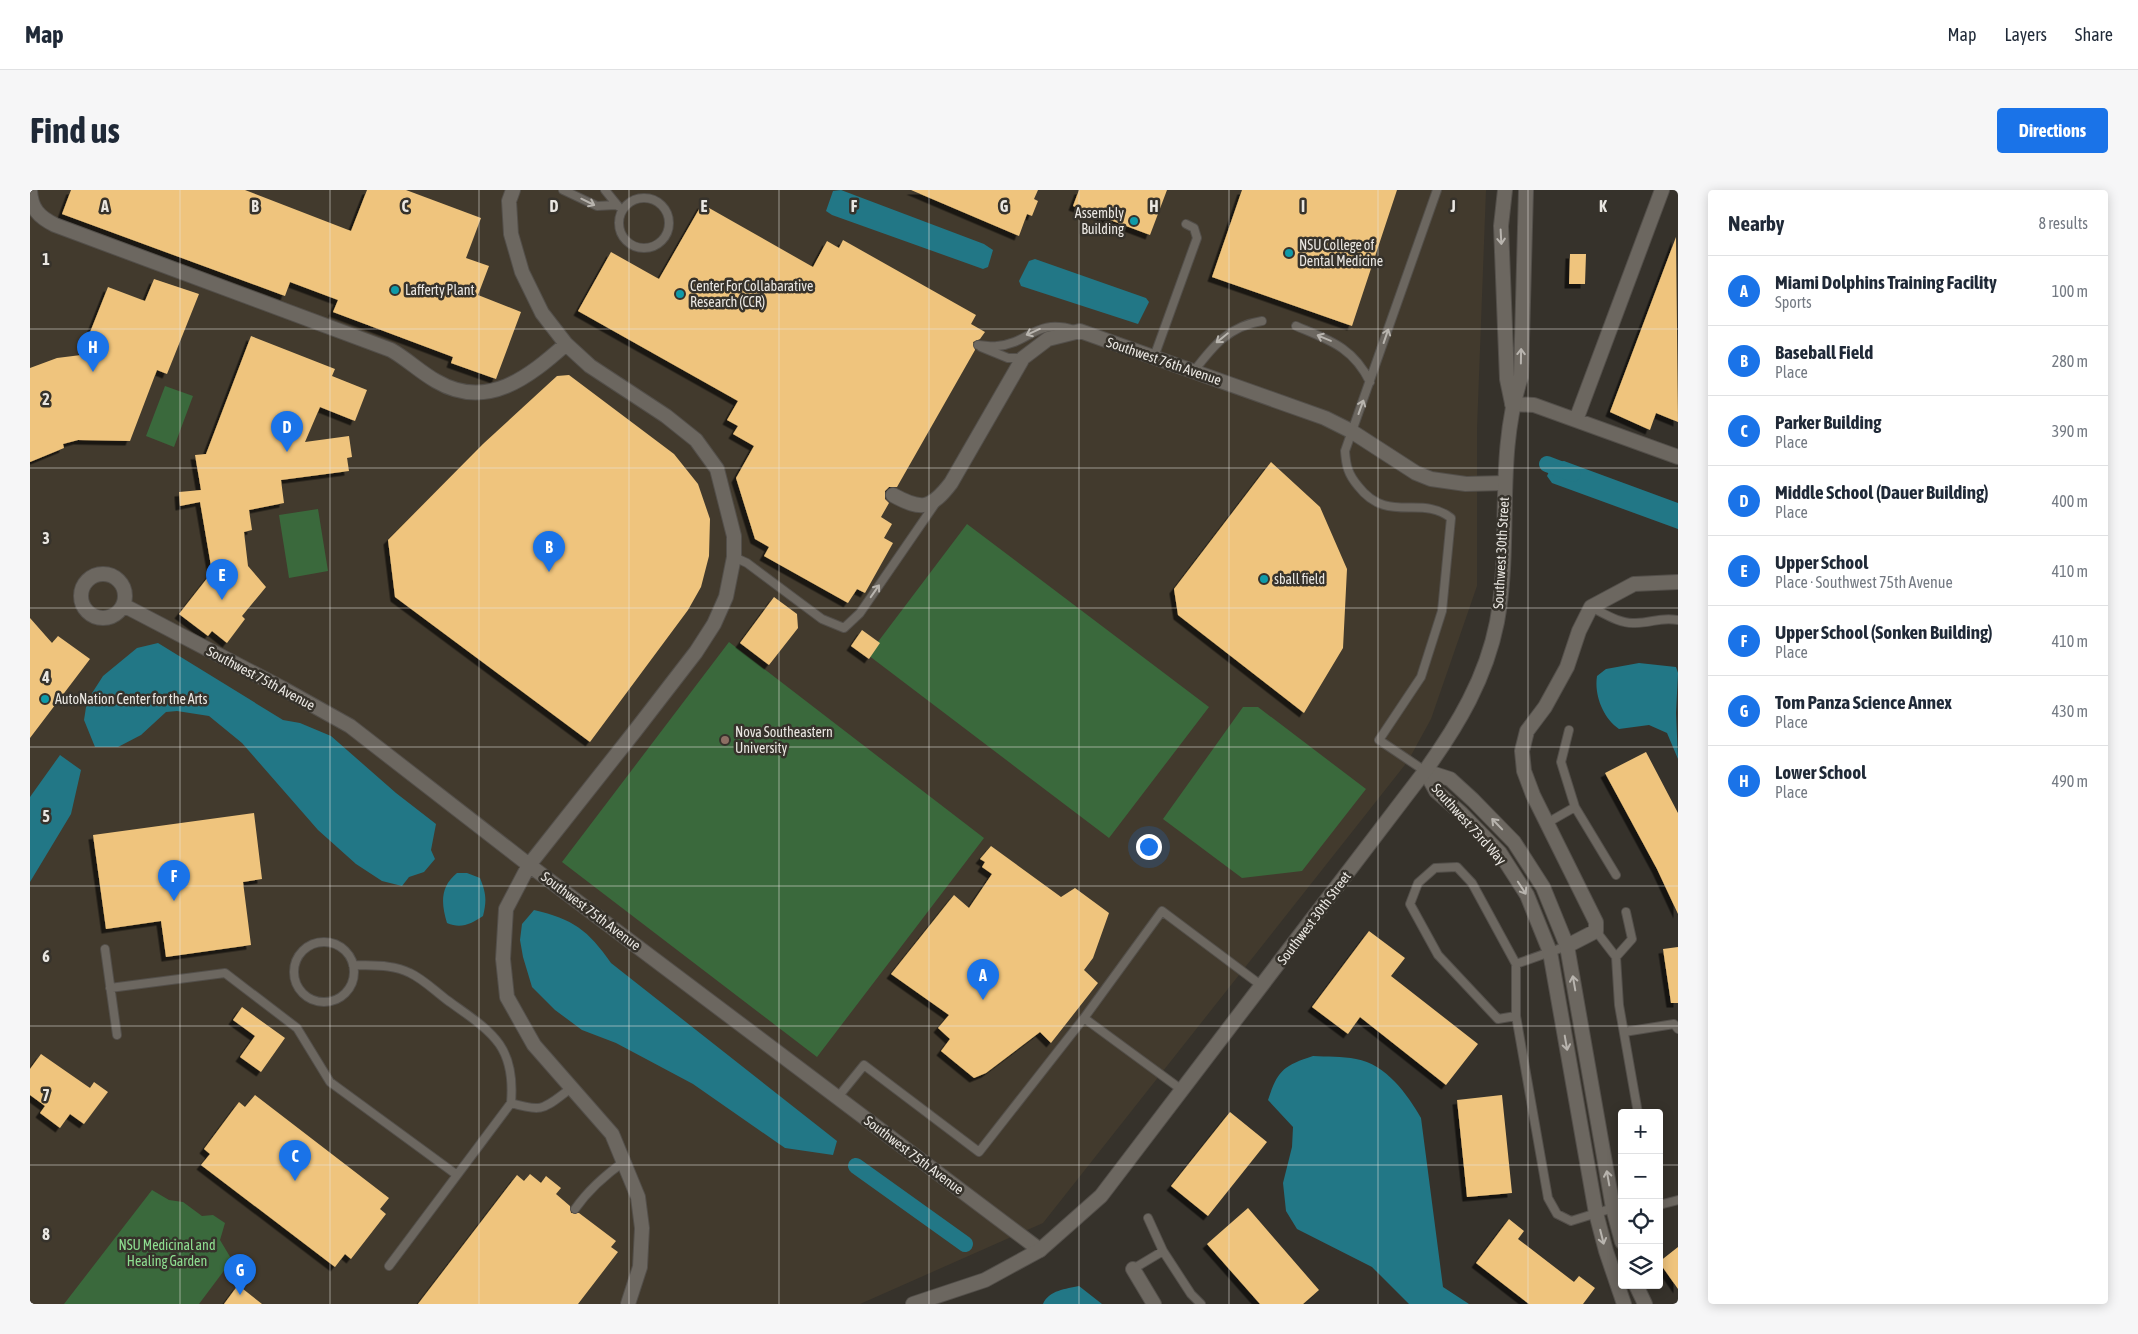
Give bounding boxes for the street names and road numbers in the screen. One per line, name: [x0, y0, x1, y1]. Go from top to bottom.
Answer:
street label: Southwest 76th Avenue: [1105, 334, 1223, 388]
street label: Southwest 30th Street: [1490, 497, 1512, 609]
street label: Southwest 75th Avenue: [204, 643, 318, 713]
street label: Southwest 73rd Way: [1428, 780, 1510, 868]
street label: Southwest 75th Avenue: [538, 868, 644, 954]
street label: Southwest 30th Street: [1274, 868, 1354, 968]
street label: Southwest 75th Avenue: [861, 1112, 967, 1198]

